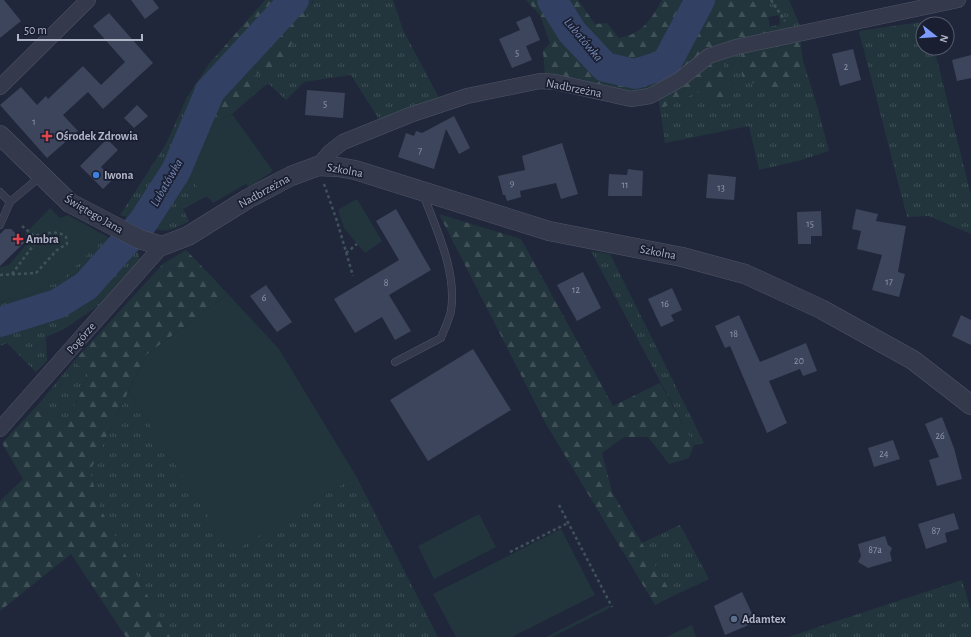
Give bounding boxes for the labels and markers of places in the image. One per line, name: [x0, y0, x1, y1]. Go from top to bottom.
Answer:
marker: Ośrodek Zdrowia: [41, 130, 53, 142]
place label: Ośrodek Zdrowia: [56, 130, 138, 142]
place label: Iwona: [104, 169, 134, 181]
marker: Iwona: [91, 170, 101, 180]
place label: Ambra: [26, 233, 59, 245]
marker: Ambra: [13, 234, 23, 244]
place label: Adamtex: [742, 613, 786, 625]
marker: Adamtex: [729, 614, 739, 624]

